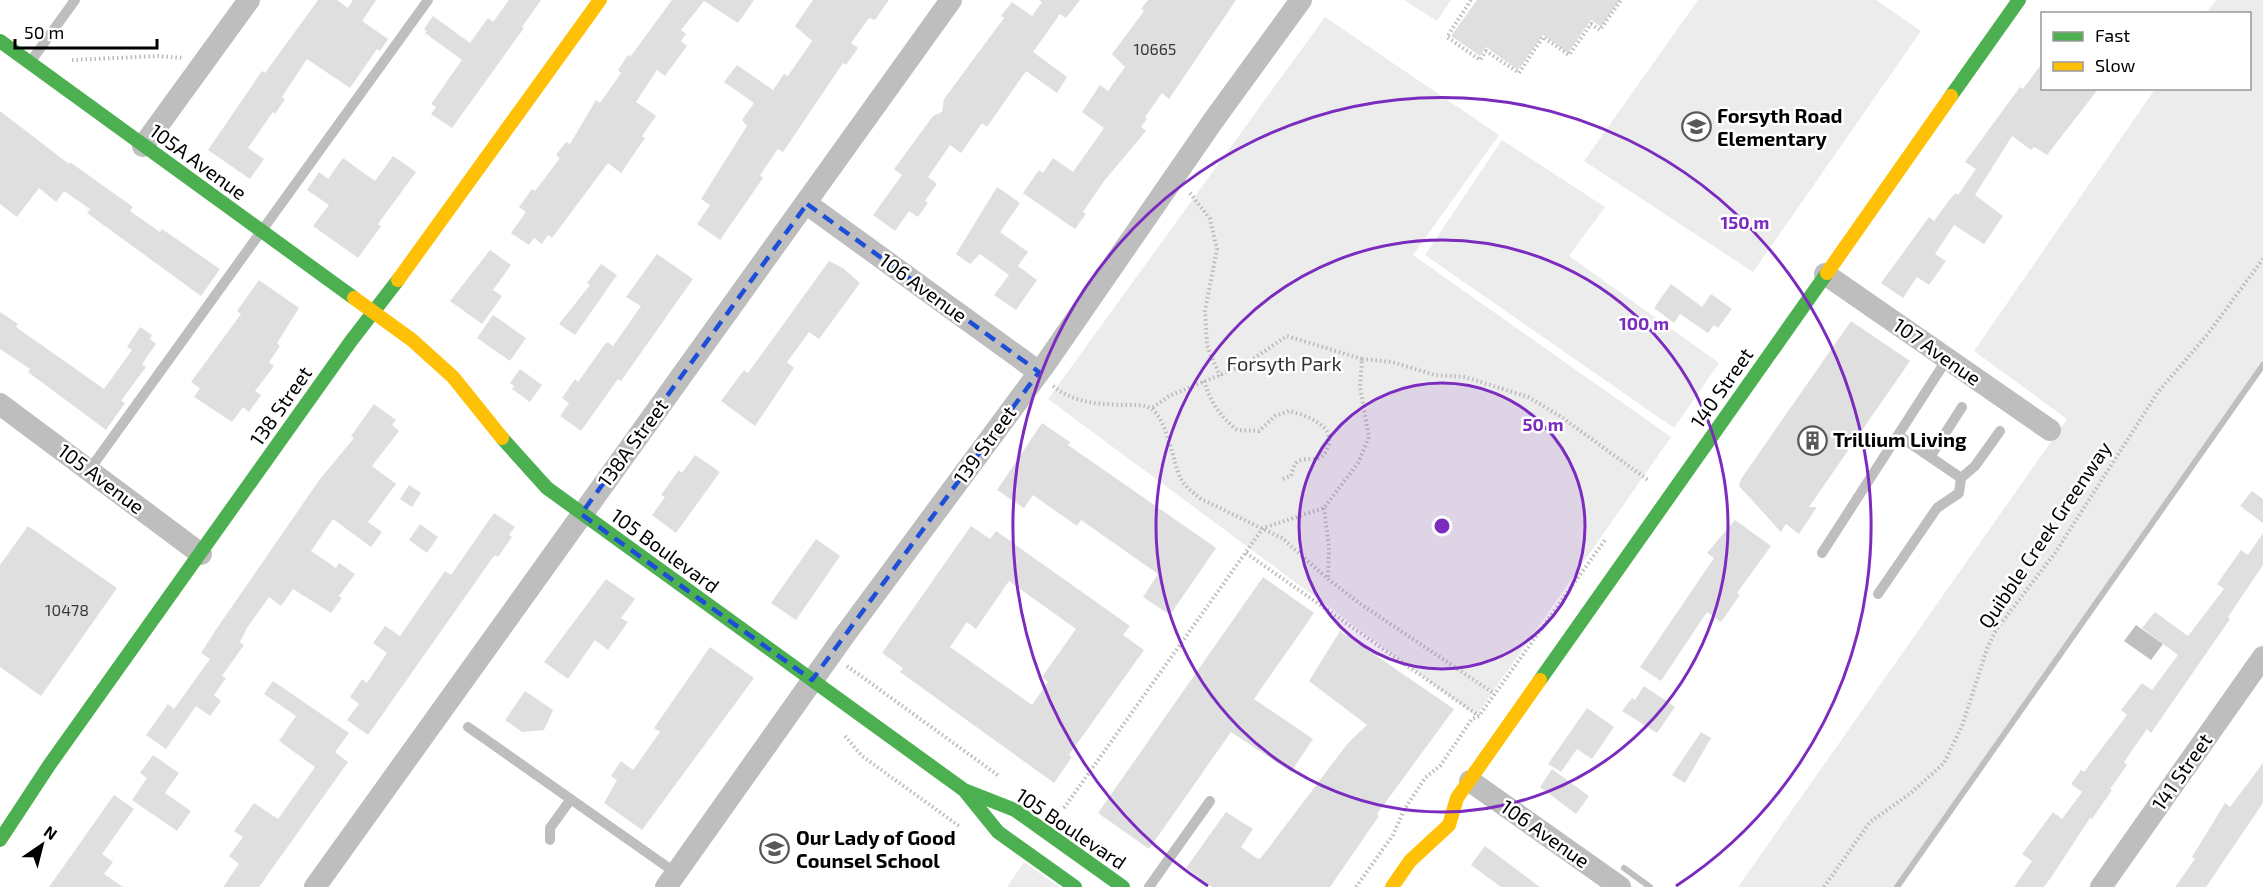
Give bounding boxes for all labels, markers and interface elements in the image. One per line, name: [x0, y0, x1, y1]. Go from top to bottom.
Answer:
scale bar: [15, 12, 158, 50]
legend: [2041, 12, 2251, 90]
text: 50 m: [24, 21, 64, 43]
text: Fast: [2095, 24, 2130, 46]
house number: 10665: [1134, 39, 1176, 58]
text: Slow: [2095, 54, 2136, 76]
place label: Forsyth Road Elementary: [1717, 103, 1843, 151]
school or university icon: Forsyth Road Elementary: [1680, 111, 1712, 143]
street label: 105A Avenue: [146, 118, 252, 204]
text: 150 m: [1721, 211, 1769, 233]
street label: 106 Avenue: [875, 247, 972, 327]
text: 100 m: [1619, 312, 1669, 334]
street label: 107 Avenue: [1889, 312, 1986, 390]
street label: 140 Street: [1685, 342, 1758, 432]
park label: Forsyth Park: [1226, 351, 1342, 375]
street label: 138 Street: [244, 361, 316, 450]
street label: 138A Street: [592, 393, 672, 491]
street label: 139 Street: [948, 400, 1021, 488]
text: 50 m: [1522, 413, 1564, 435]
building icon: Trillium Living: [1796, 424, 1828, 456]
place label: Trillium Living: [1833, 427, 1967, 451]
street label: Quibble Creek Greenway: [1973, 436, 2116, 632]
street label: 105 Avenue: [54, 438, 149, 518]
street label: 105 Boulevard: [607, 503, 724, 597]
centre of rings: [1432, 516, 1452, 536]
house number: 10478: [45, 600, 89, 619]
street label: 141 Street: [2146, 728, 2217, 814]
street label: 105 Boulevard: [1012, 783, 1131, 874]
street label: 106 Avenue: [1497, 794, 1594, 872]
north arrow: [12, 815, 72, 875]
text: N: [41, 821, 61, 843]
place label: Our Lady of Good Counsel School: [796, 825, 956, 872]
school or university icon: Our Lady of Good Counsel School: [759, 833, 791, 865]

